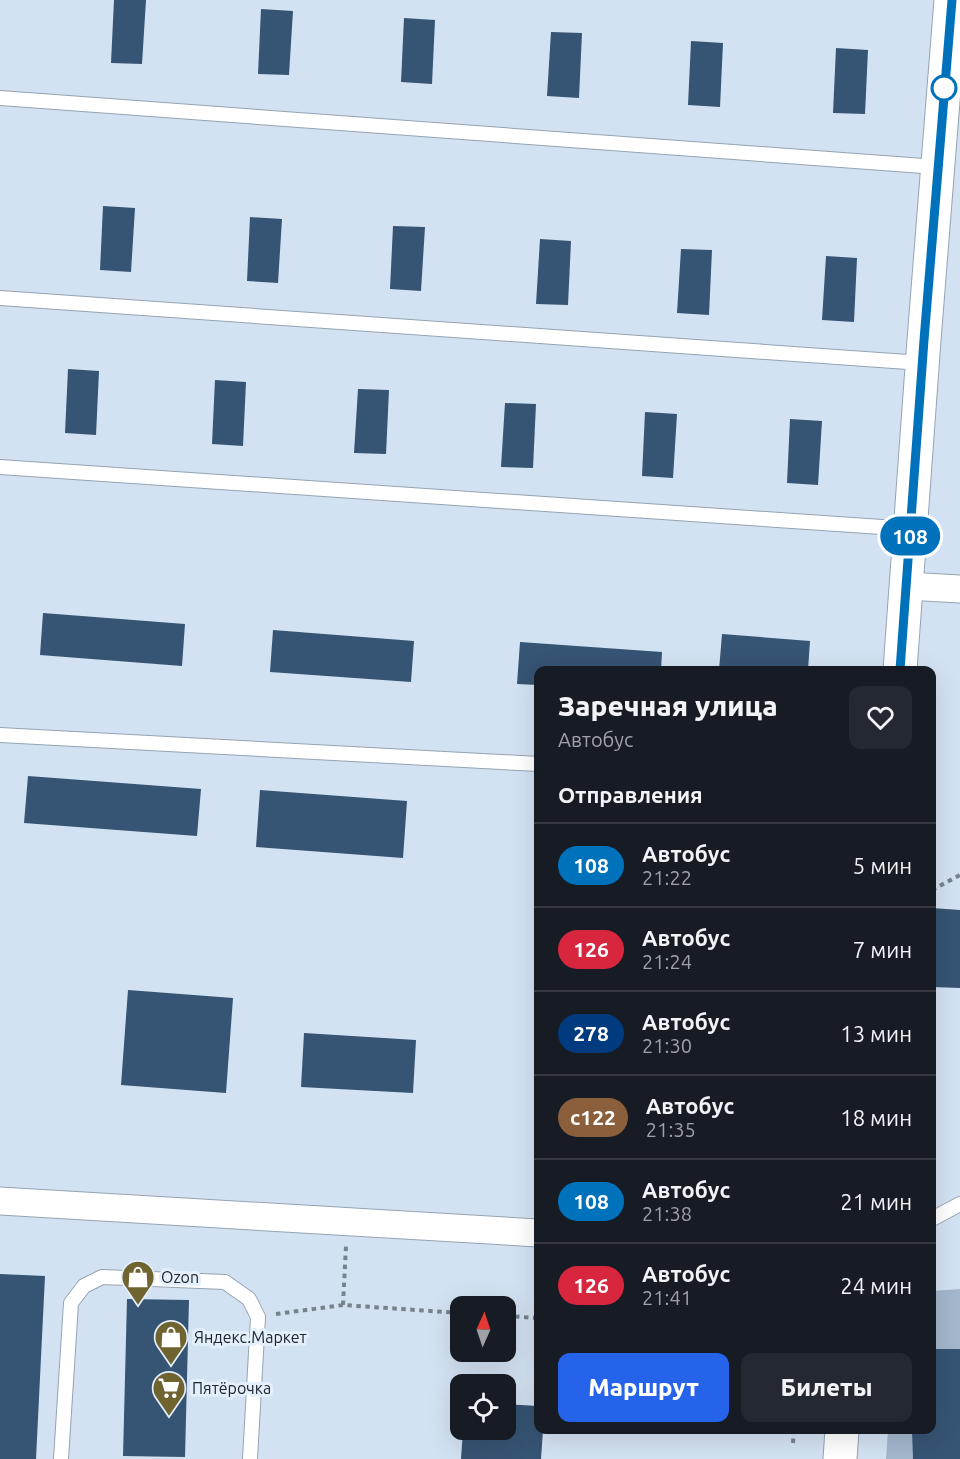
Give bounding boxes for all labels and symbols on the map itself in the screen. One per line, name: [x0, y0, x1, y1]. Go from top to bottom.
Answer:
unlabelled marker: [931, 75, 957, 101]
line badge: 108: [876, 516, 944, 556]
shop icon: Ozon: [120, 1259, 156, 1306]
place label: Ozon: [161, 1268, 199, 1286]
north arrow: [450, 1296, 516, 1362]
shop icon: Яндекс.Маркет: [153, 1319, 189, 1366]
place label: Яндекс.Маркет: [194, 1328, 307, 1346]
supermarket icon: Пятёрочка: [151, 1370, 187, 1417]
place label: Пятёрочка: [192, 1379, 271, 1397]

